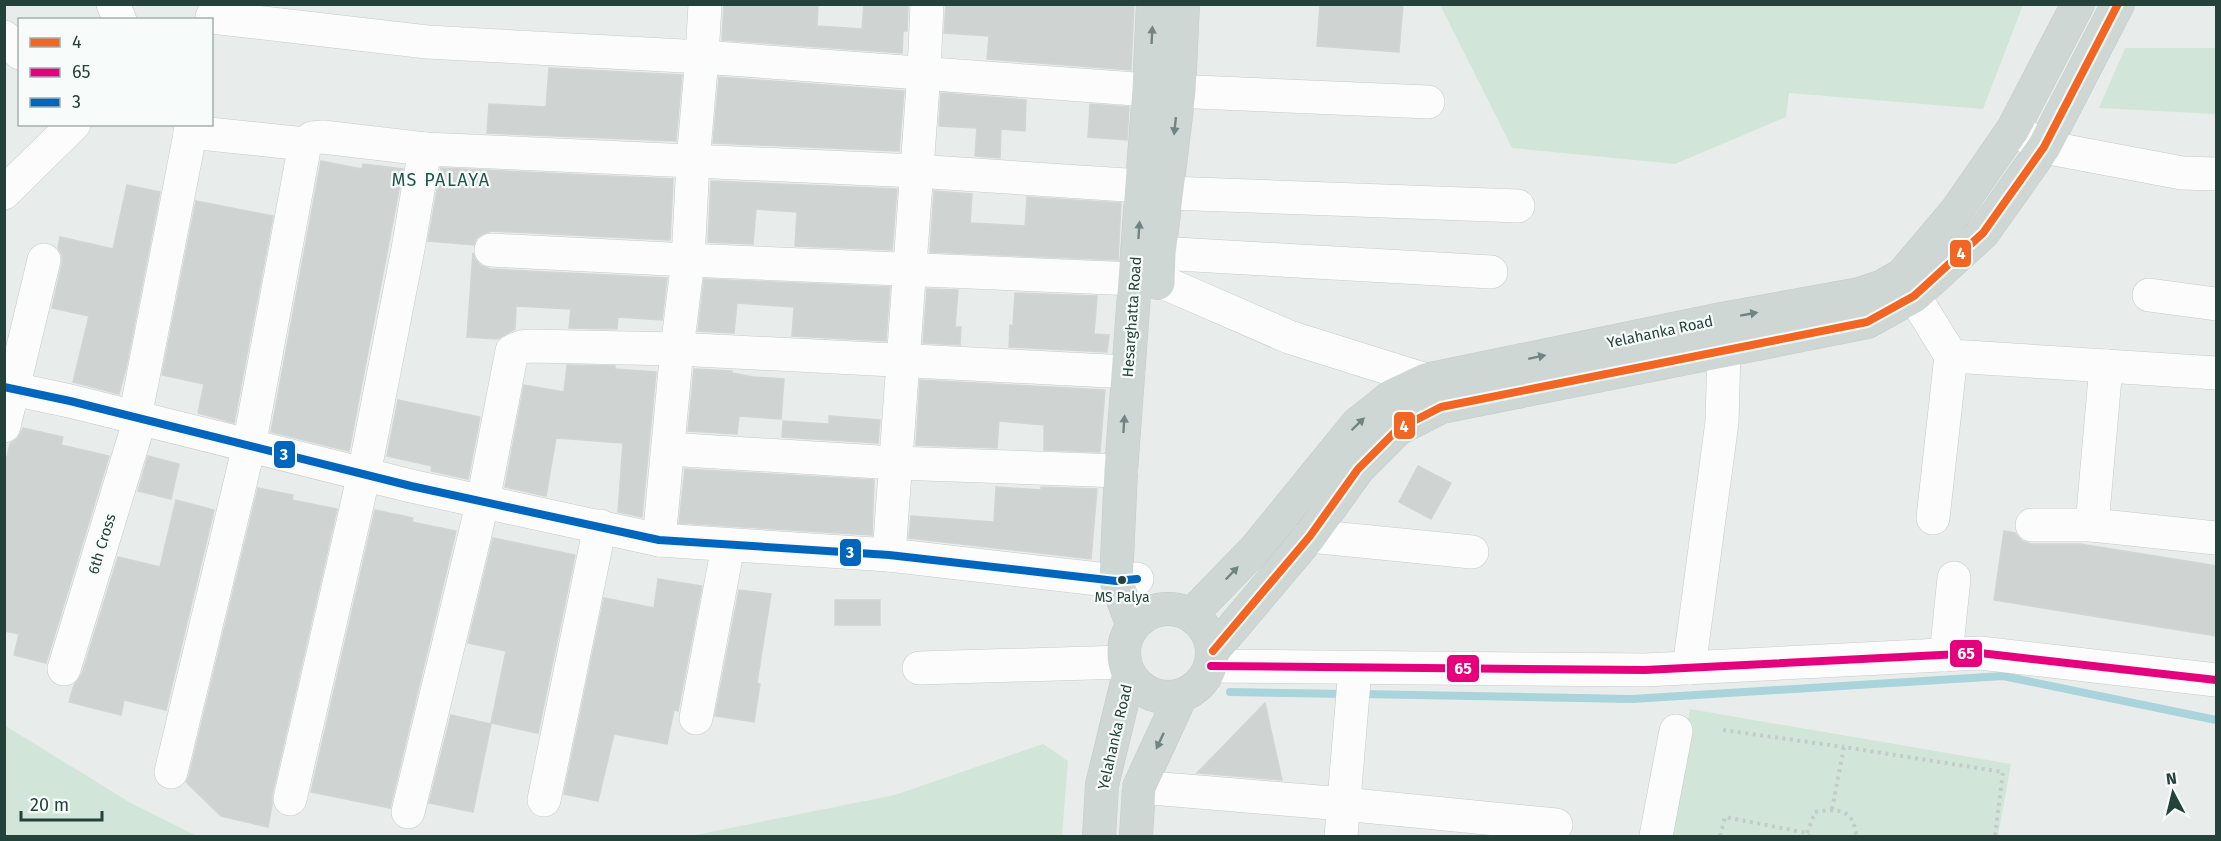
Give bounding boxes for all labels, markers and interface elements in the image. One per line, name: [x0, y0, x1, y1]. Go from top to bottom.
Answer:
legend: [18, 18, 213, 126]
one-way arrow: [1147, 26, 1156, 45]
text: 4: [72, 31, 82, 53]
text: 65: [72, 61, 91, 83]
text: 3: [72, 91, 81, 113]
one-way arrow: [1170, 116, 1180, 135]
district label: MS PALAYA: [391, 169, 491, 191]
one-way arrow: [1134, 220, 1143, 239]
line badge: 4: [1949, 239, 1972, 268]
text: 4: [1956, 244, 1966, 263]
street label: Hesarghatta Road: [1119, 256, 1145, 378]
one-way arrow: [1739, 309, 1758, 318]
street label: Yelahanka Road: [1605, 312, 1715, 352]
one-way arrow: [1528, 352, 1547, 361]
line badge: 4: [1393, 411, 1416, 440]
one-way arrow: [1120, 415, 1129, 434]
one-way arrow: [1350, 417, 1365, 431]
text: 4: [1399, 417, 1409, 436]
line badge: 3: [273, 440, 296, 469]
text: 3: [279, 445, 288, 464]
street label: 6th Cross: [84, 512, 120, 576]
line badge: 3: [839, 538, 862, 567]
text: 3: [845, 543, 854, 562]
one-way arrow: [1225, 565, 1239, 580]
marker: MS Palya: [1116, 574, 1128, 586]
place label: MS Palya: [1094, 589, 1150, 606]
line badge: 65: [1949, 639, 1983, 668]
text: 65: [1957, 644, 1975, 663]
line badge: 65: [1446, 654, 1480, 683]
text: 65: [1454, 659, 1472, 678]
street label: Yelahanka Road: [1094, 682, 1136, 792]
one-way arrow: [1155, 733, 1165, 751]
north arrow: [2143, 763, 2203, 823]
text: N: [2165, 769, 2178, 789]
scale bar: [21, 784, 102, 822]
text: 20 m: [30, 794, 69, 816]

